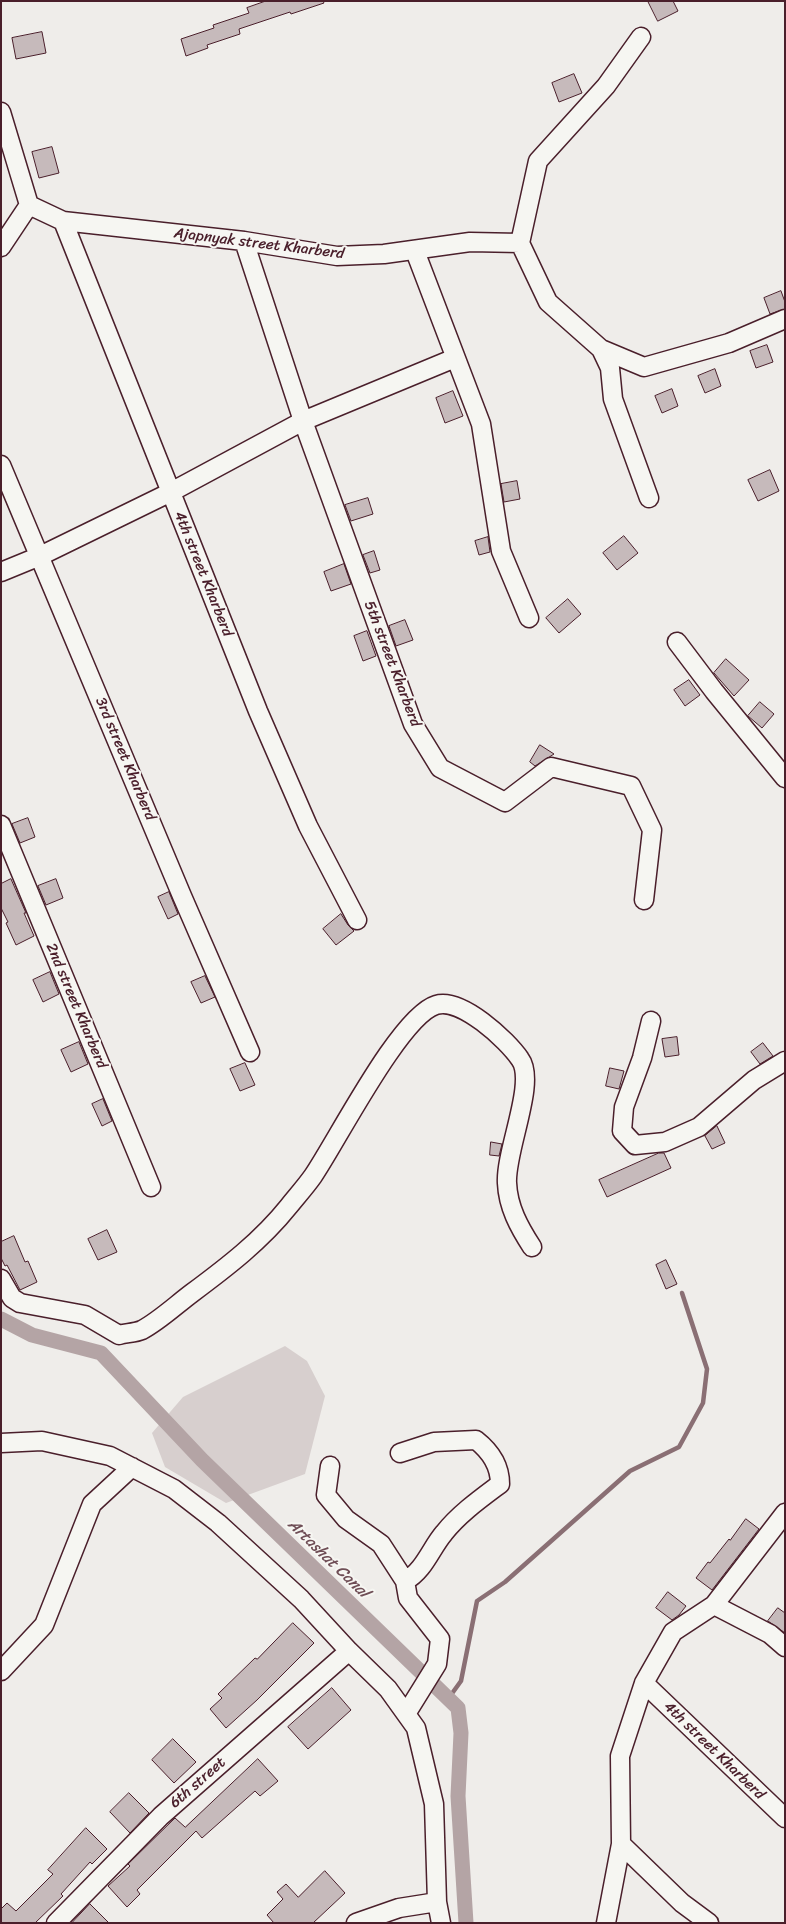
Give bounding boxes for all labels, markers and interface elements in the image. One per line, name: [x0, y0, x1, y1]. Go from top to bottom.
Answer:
street label: Ajapnyak street Kharberd: [173, 225, 345, 263]
street label: 4th street Kharberd: [170, 509, 236, 639]
street label: 5th street Kharberd: [360, 599, 424, 729]
street label: 3rd street Kharberd: [91, 695, 159, 823]
street label: 2nd street Kharberd: [41, 941, 111, 1071]
water label: Artashat Canal: [283, 1515, 373, 1603]
street label: 4th street Kharberd: [660, 1698, 768, 1804]
street label: 6th street: [166, 1754, 230, 1812]

